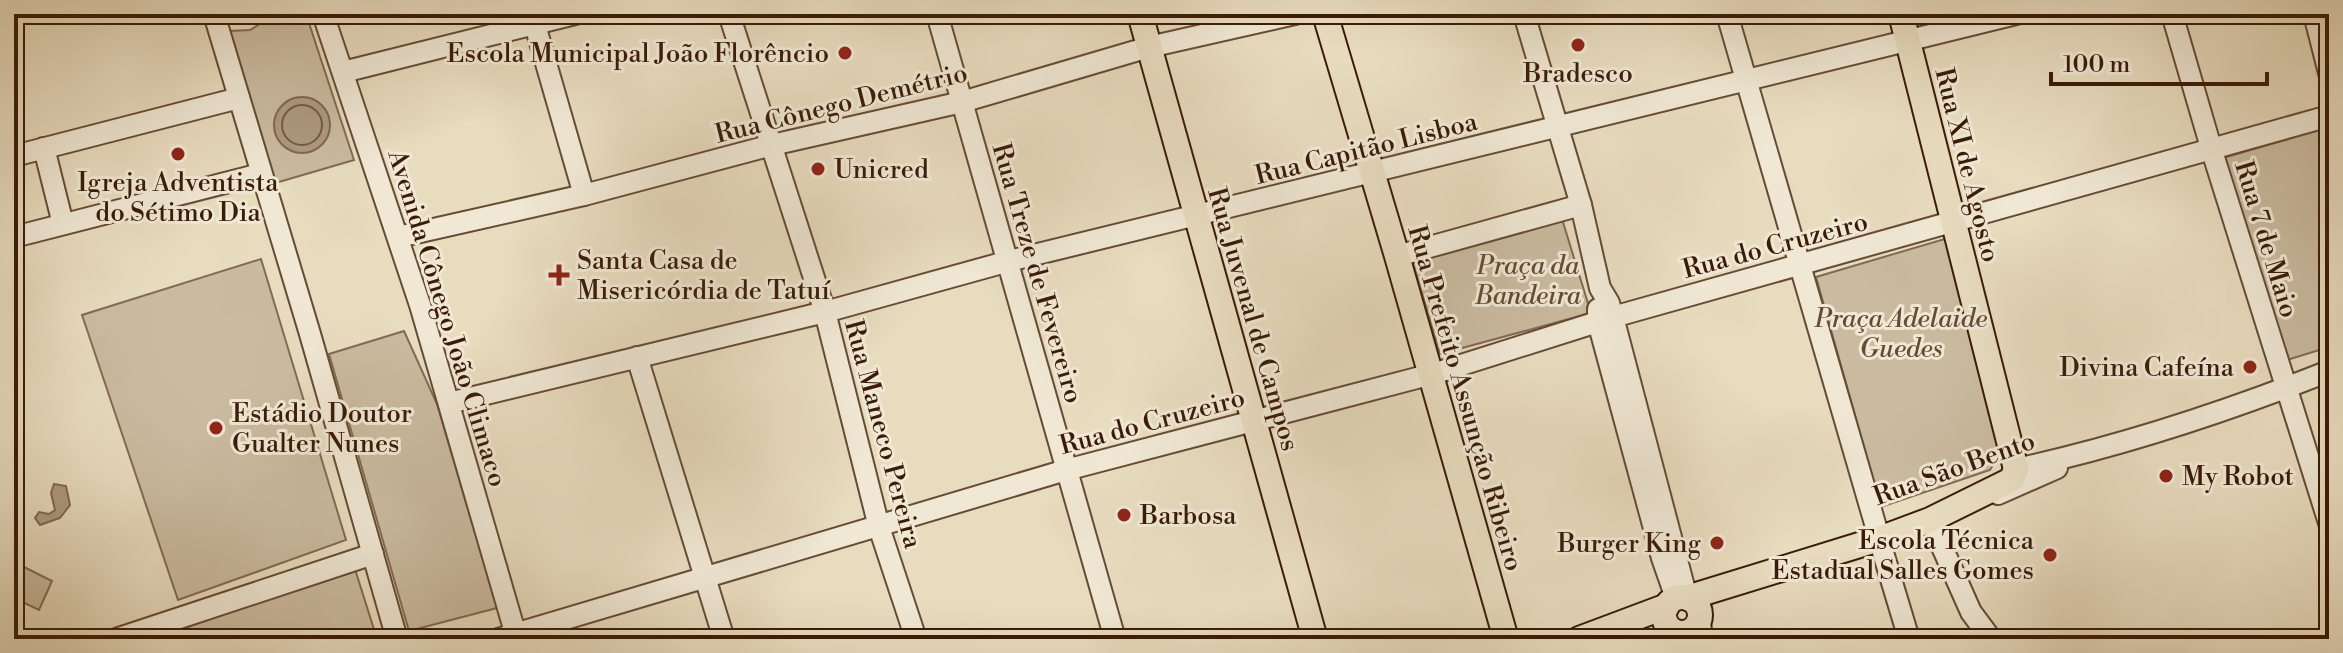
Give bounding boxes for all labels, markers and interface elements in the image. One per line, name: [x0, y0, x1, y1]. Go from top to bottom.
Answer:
marker: Bradesco: [1569, 36, 1587, 54]
scale bar: [2051, 36, 2267, 86]
place label: Escola Municipal João Florêncio: [447, 38, 829, 70]
marker: Escola Municipal João Florêncio: [836, 44, 854, 62]
text: 100 m: [2063, 50, 2130, 80]
street label: Rua Cônego Demétrio: [712, 57, 971, 151]
place label: Bradesco: [1522, 58, 1633, 90]
street label: Rua XI de Agosto: [1927, 65, 2007, 266]
street label: Rua Capitão Lisboa: [1252, 106, 1482, 192]
street label: Rua Treze de Fevereiro: [985, 140, 1090, 407]
marker: Igreja Adventista do Sétimo Dia: [169, 145, 187, 163]
street label: Avenida Cônego João Climaco: [380, 145, 514, 491]
place label: Unicred: [834, 154, 929, 186]
street label: Rua 7 de Maio: [2227, 157, 2305, 322]
marker: Unicred: [809, 160, 827, 178]
place label: Igreja Adventista do Sétimo Dia: [77, 167, 279, 229]
street label: Rua Juvenal de Campos: [1200, 184, 1306, 455]
street label: Rua do Cruzeiro: [1679, 206, 1871, 286]
street label: Rua Prefeito Assunção Ribeiro: [1400, 222, 1530, 575]
place label: Santa Casa de Misericórdia de Tatuí: [577, 245, 831, 307]
park label: Praça da Bandeira: [1474, 250, 1582, 312]
marker: Santa Casa de Misericórdia de Tatuí: [548, 264, 570, 286]
park label: Praça Adelaide Guedes: [1814, 303, 1987, 365]
street label: Rua Maneco Pereira: [837, 316, 929, 553]
place label: Divina Cafeína: [2059, 352, 2235, 384]
marker: Divina Cafeína: [2241, 358, 2259, 376]
street label: Rua do Cruzeiro: [1056, 382, 1248, 462]
place label: Estádio Doutor Gualter Nunes: [232, 398, 412, 460]
marker: Estádio Doutor Gualter Nunes: [207, 419, 225, 437]
street label: Rua São Bento: [1869, 425, 2040, 513]
place label: My Robot: [2182, 461, 2294, 493]
marker: My Robot: [2157, 467, 2175, 485]
place label: Barbosa: [1139, 500, 1237, 532]
marker: Barbosa: [1115, 506, 1133, 524]
place label: Escola Técnica Estadual Salles Gomes: [1771, 525, 2035, 587]
place label: Burger King: [1557, 528, 1702, 560]
marker: Burger King: [1708, 534, 1726, 552]
marker: Escola Técnica Estadual Salles Gomes: [2041, 546, 2059, 564]

